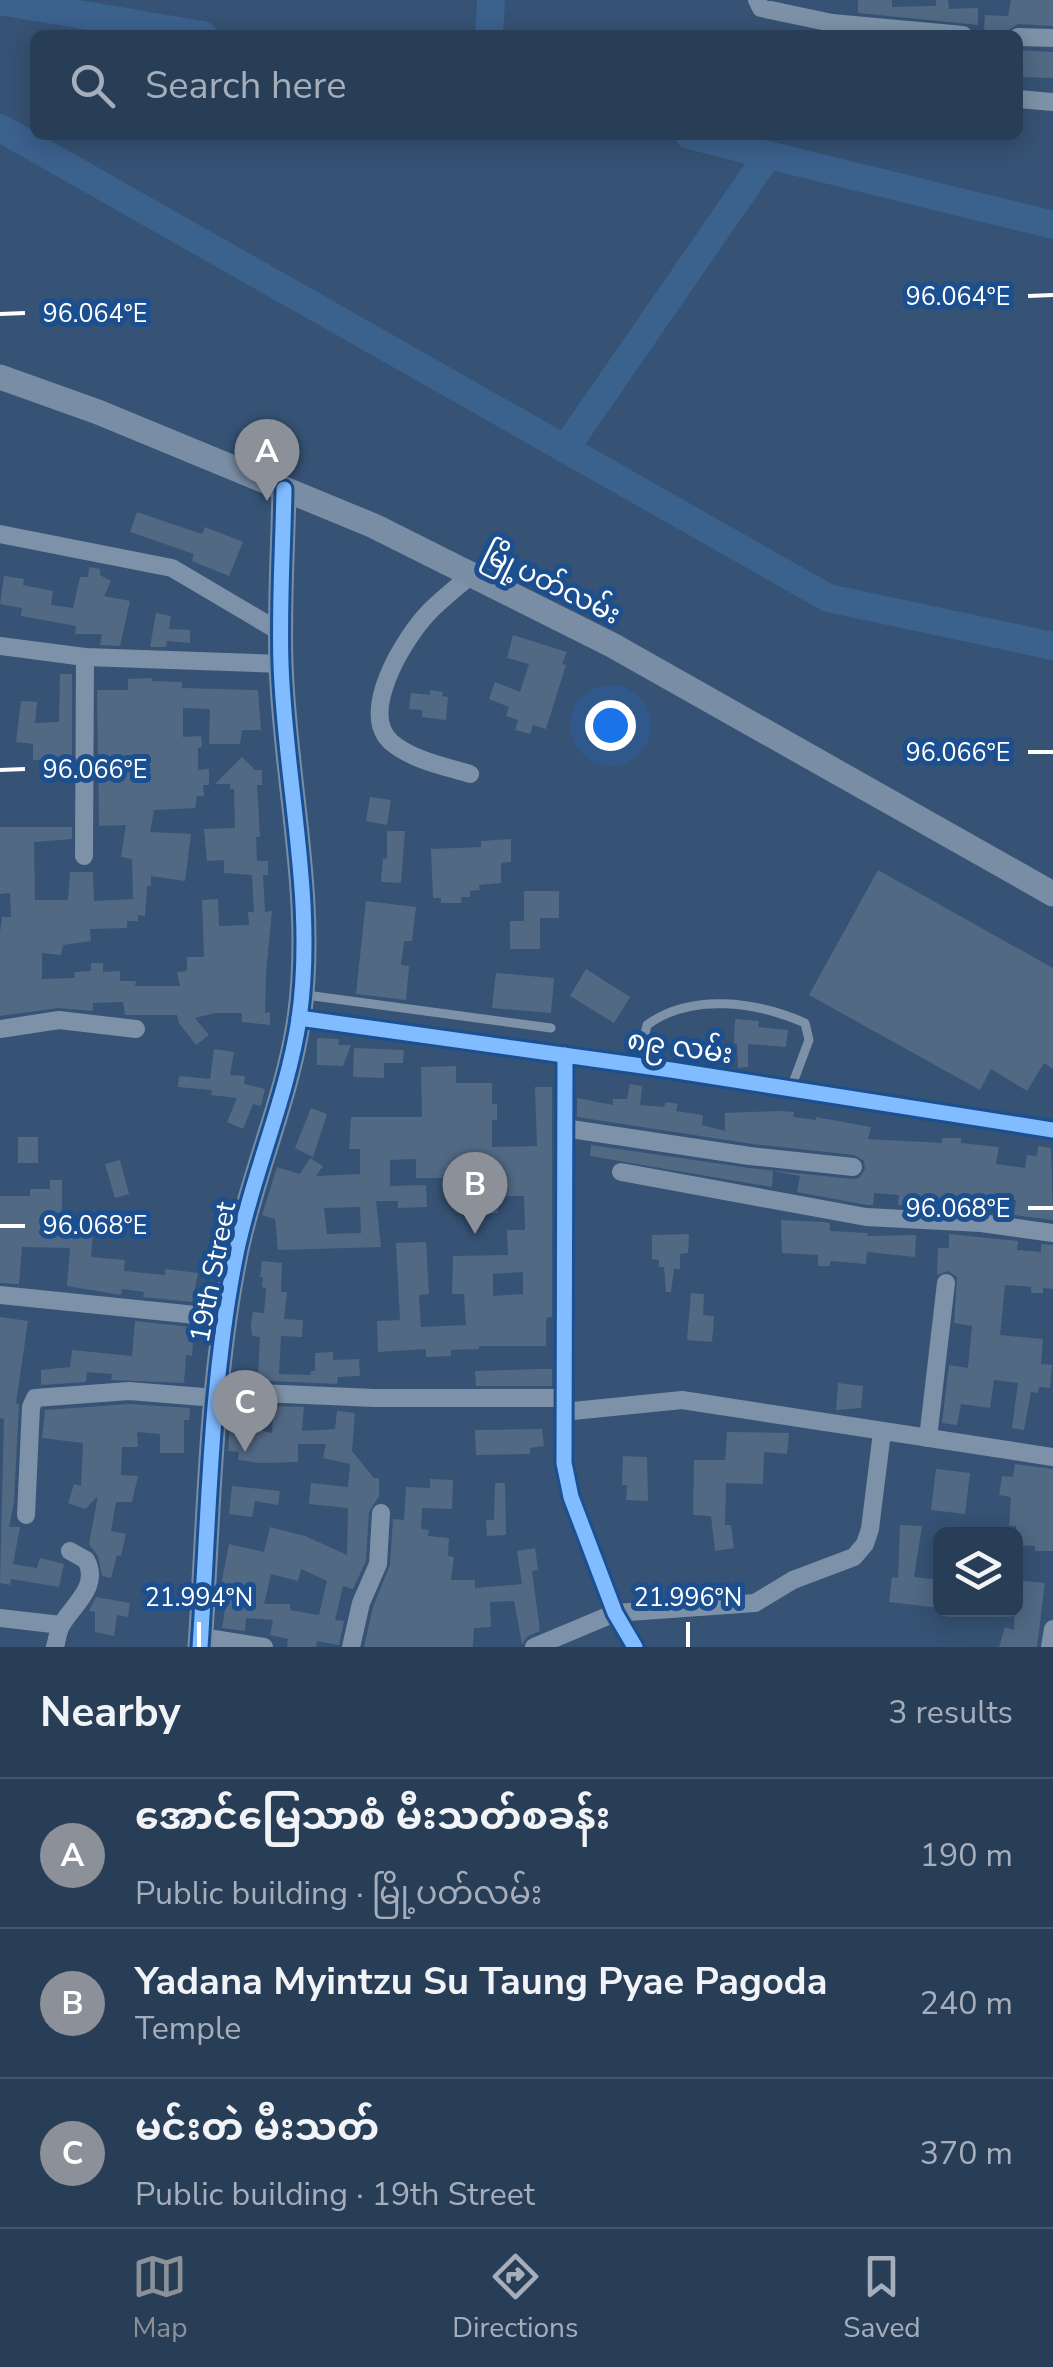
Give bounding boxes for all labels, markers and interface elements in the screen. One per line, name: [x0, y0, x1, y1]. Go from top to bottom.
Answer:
search box: [30, 30, 1023, 140]
icon: search: [65, 58, 120, 113]
text: Search here: [145, 60, 346, 111]
text: 96.064°E: [906, 280, 1010, 314]
text: 96.064°E: [43, 297, 147, 331]
pin: A: [234, 418, 300, 501]
street label: မြို့ပတ်လမ်း: [475, 534, 627, 636]
your location: [585, 700, 636, 751]
text: 96.066°E: [906, 736, 1010, 770]
text: 96.066°E: [43, 753, 147, 787]
street label: ၈၉ လမ်း: [624, 1021, 735, 1076]
pin: B: [442, 1152, 508, 1234]
text: 96.068°E: [906, 1192, 1010, 1226]
street label: 19th Street: [181, 1198, 245, 1346]
text: 96.068°E: [43, 1209, 147, 1243]
pin: C: [212, 1370, 278, 1452]
map controls: [933, 1527, 1023, 1617]
button: layers: [933, 1527, 1023, 1617]
text: 21.994°N: [145, 1581, 253, 1615]
text: 21.996°N: [634, 1581, 742, 1615]
text: Nearby: [40, 1684, 181, 1741]
text: 3 results: [888, 1691, 1013, 1734]
text: အောင်မြေသာစံ မီးသတ်စခန်း: [135, 1791, 610, 1842]
text: A: [61, 1834, 84, 1877]
text: 190 m: [920, 1834, 1013, 1877]
text: Public building · မြို့ပတ်လမ်း: [135, 1872, 542, 1915]
text: Yadana Myintzu Su Taung Pyae Pagoda: [135, 1956, 827, 2007]
text: B: [61, 1982, 84, 2025]
text: 240 m: [920, 1982, 1013, 2025]
text: Temple: [135, 2007, 241, 2050]
text: မင်းတဲ မီးသတ်: [135, 2102, 379, 2153]
text: C: [62, 2132, 83, 2175]
text: 370 m: [920, 2132, 1013, 2175]
text: Public building · 19th Street: [135, 2173, 535, 2216]
tab: Map: [132, 2249, 187, 2347]
tab: Directions: [452, 2249, 578, 2347]
tab: Saved: [843, 2249, 921, 2347]

